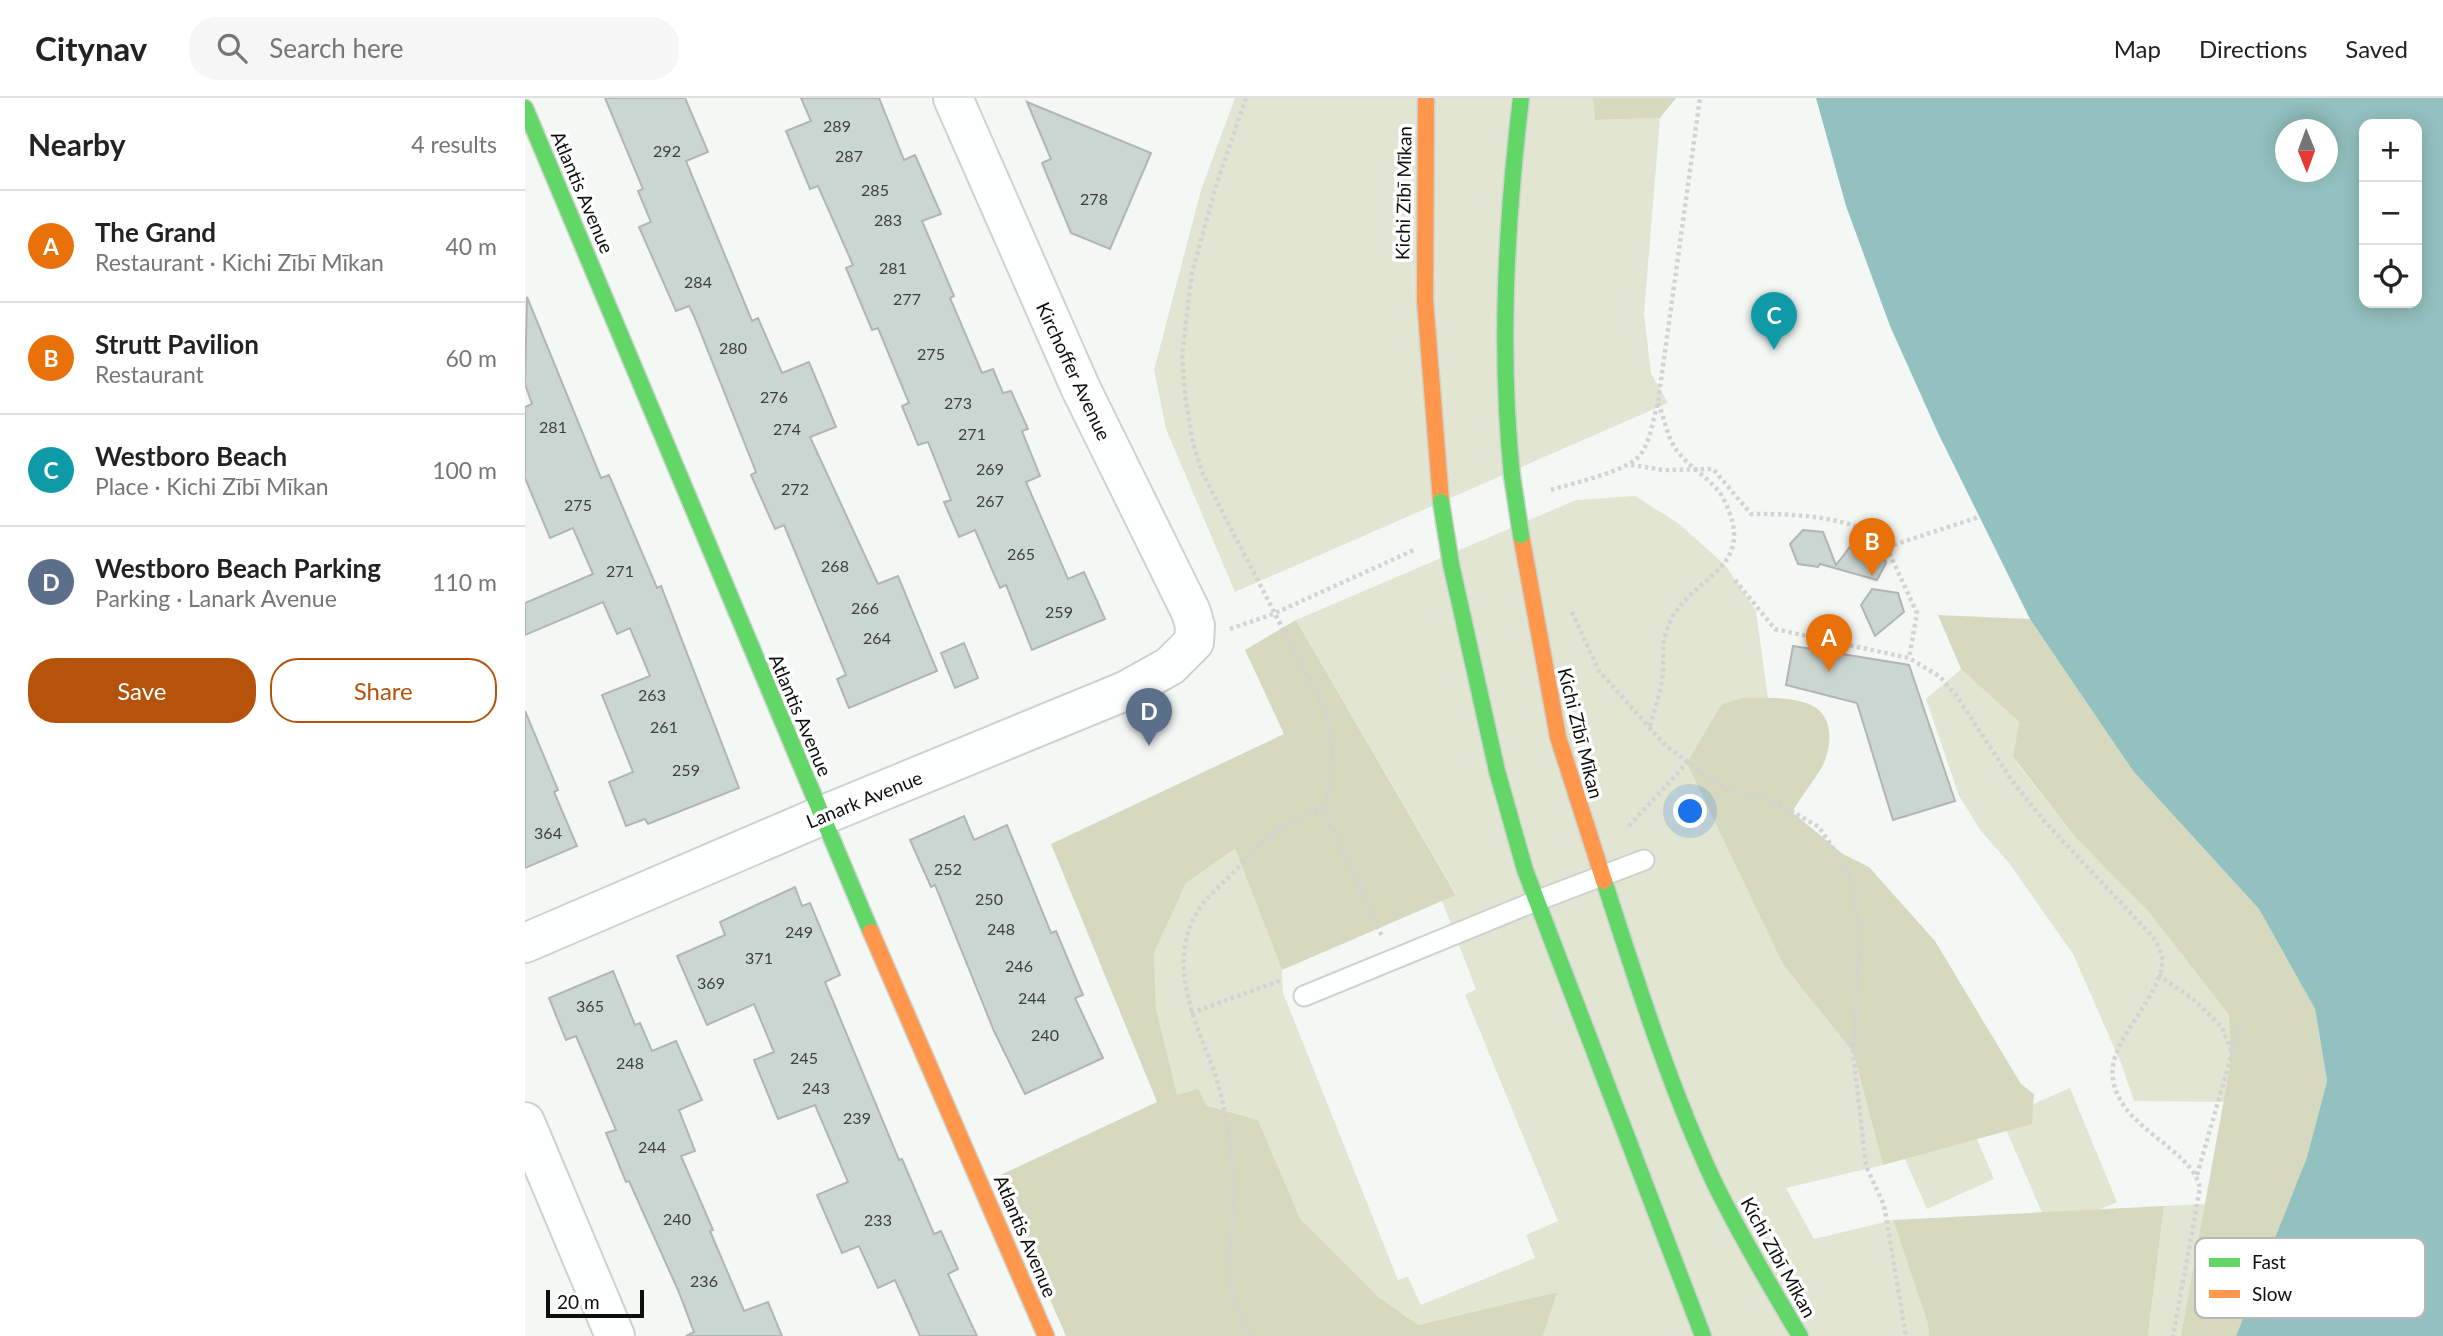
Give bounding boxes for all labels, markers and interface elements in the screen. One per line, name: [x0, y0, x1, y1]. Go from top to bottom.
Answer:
search box: [189, 17, 679, 80]
text: Citynav: [35, 28, 147, 68]
icon: search: [213, 29, 251, 67]
text: Search here: [269, 32, 403, 64]
text: Map: [2114, 34, 2161, 63]
text: Directions: [2199, 34, 2307, 63]
text: Saved: [2345, 34, 2408, 63]
house number: 289: [823, 116, 851, 135]
north arrow: [2275, 119, 2338, 182]
map controls: [2359, 119, 2422, 308]
button: +: [2359, 119, 2422, 182]
text: Nearby: [28, 126, 126, 162]
street label: Kichi Zībī Mīkan: [1390, 126, 1416, 260]
street label: Atlantis Avenue: [547, 127, 619, 257]
text: 4 results: [411, 130, 497, 158]
house number: 292: [653, 141, 681, 160]
house number: 287: [835, 146, 863, 165]
house number: 285: [861, 180, 889, 199]
button: −: [2359, 182, 2422, 245]
house number: 278: [1080, 189, 1108, 208]
house number: 283: [874, 210, 902, 229]
text: The Grand: [95, 216, 216, 248]
text: A: [43, 232, 59, 260]
text: 40 m: [446, 232, 497, 260]
button: locate: [2359, 245, 2422, 308]
text: Restaurant · Kichi Zībī Mīkan: [95, 248, 384, 276]
house number: 281: [879, 258, 907, 277]
house number: 284: [684, 272, 712, 291]
house number: 277: [893, 289, 921, 308]
pin: C: [1751, 292, 1797, 350]
street label: Kirchoffer Avenue: [1032, 298, 1116, 444]
text: Strutt Pavilion: [95, 328, 259, 360]
house number: 280: [719, 338, 747, 357]
text: B: [43, 344, 59, 372]
text: 60 m: [446, 344, 497, 372]
house number: 275: [917, 344, 945, 363]
text: Restaurant: [95, 360, 204, 388]
house number: 276: [760, 387, 788, 406]
house number: 273: [944, 393, 972, 412]
house number: 281: [539, 417, 567, 436]
house number: 274: [773, 419, 801, 438]
house number: 271: [958, 424, 986, 443]
text: Westboro Beach: [95, 440, 287, 472]
text: C: [43, 456, 59, 484]
text: 100 m: [432, 456, 497, 484]
house number: 269: [976, 459, 1004, 478]
text: Place · Kichi Zībī Mīkan: [95, 472, 329, 500]
house number: 272: [781, 479, 809, 498]
house number: 267: [976, 491, 1004, 510]
house number: 275: [564, 495, 592, 514]
pin: B: [1849, 518, 1895, 576]
house number: 265: [1007, 544, 1035, 563]
text: Westboro Beach Parking: [95, 552, 381, 584]
house number: 268: [821, 556, 849, 575]
house number: 271: [606, 561, 634, 580]
text: D: [42, 568, 60, 596]
text: 110 m: [432, 568, 497, 596]
text: Parking · Lanark Avenue: [95, 584, 337, 612]
house number: 266: [851, 598, 879, 617]
house number: 259: [1045, 602, 1073, 621]
pin: A: [1806, 614, 1852, 672]
house number: 264: [863, 628, 891, 647]
street label: Atlantis Avenue: [765, 650, 837, 780]
button: Save: [28, 658, 256, 723]
button: Share: [270, 658, 497, 723]
street label: Kichi Zībī Mīkan: [1554, 665, 1608, 801]
house number: 263: [638, 685, 666, 704]
pin: D: [1126, 688, 1172, 746]
house number: 261: [650, 717, 678, 736]
house number: 259: [672, 760, 700, 779]
street label: Lanark Avenue: [803, 765, 925, 833]
your location: [1673, 794, 1707, 828]
house number: 364: [534, 823, 562, 842]
house number: 252: [934, 859, 962, 878]
house number: 250: [975, 889, 1003, 908]
house number: 248: [987, 919, 1015, 938]
house number: 249: [785, 922, 813, 941]
house number: 371: [745, 948, 773, 967]
house number: 246: [1005, 956, 1033, 975]
house number: 369: [697, 973, 725, 992]
house number: 244: [1018, 988, 1046, 1007]
house number: 365: [576, 996, 604, 1015]
house number: 240: [1031, 1025, 1059, 1044]
house number: 245: [790, 1048, 818, 1067]
house number: 248: [616, 1053, 644, 1072]
house number: 243: [802, 1078, 830, 1097]
house number: 239: [843, 1108, 871, 1127]
house number: 244: [638, 1137, 666, 1156]
street label: Atlantis Avenue: [990, 1171, 1062, 1301]
street label: Kichi Zībī Mīkan: [1736, 1193, 1822, 1321]
house number: 240: [663, 1209, 691, 1228]
house number: 233: [864, 1210, 892, 1229]
legend: [2195, 1238, 2425, 1318]
text: Fast: [2252, 1250, 2286, 1273]
house number: 236: [690, 1271, 718, 1290]
text: Slow: [2252, 1282, 2292, 1305]
scale bar: [546, 1287, 644, 1319]
text: 20 m: [557, 1290, 600, 1313]

